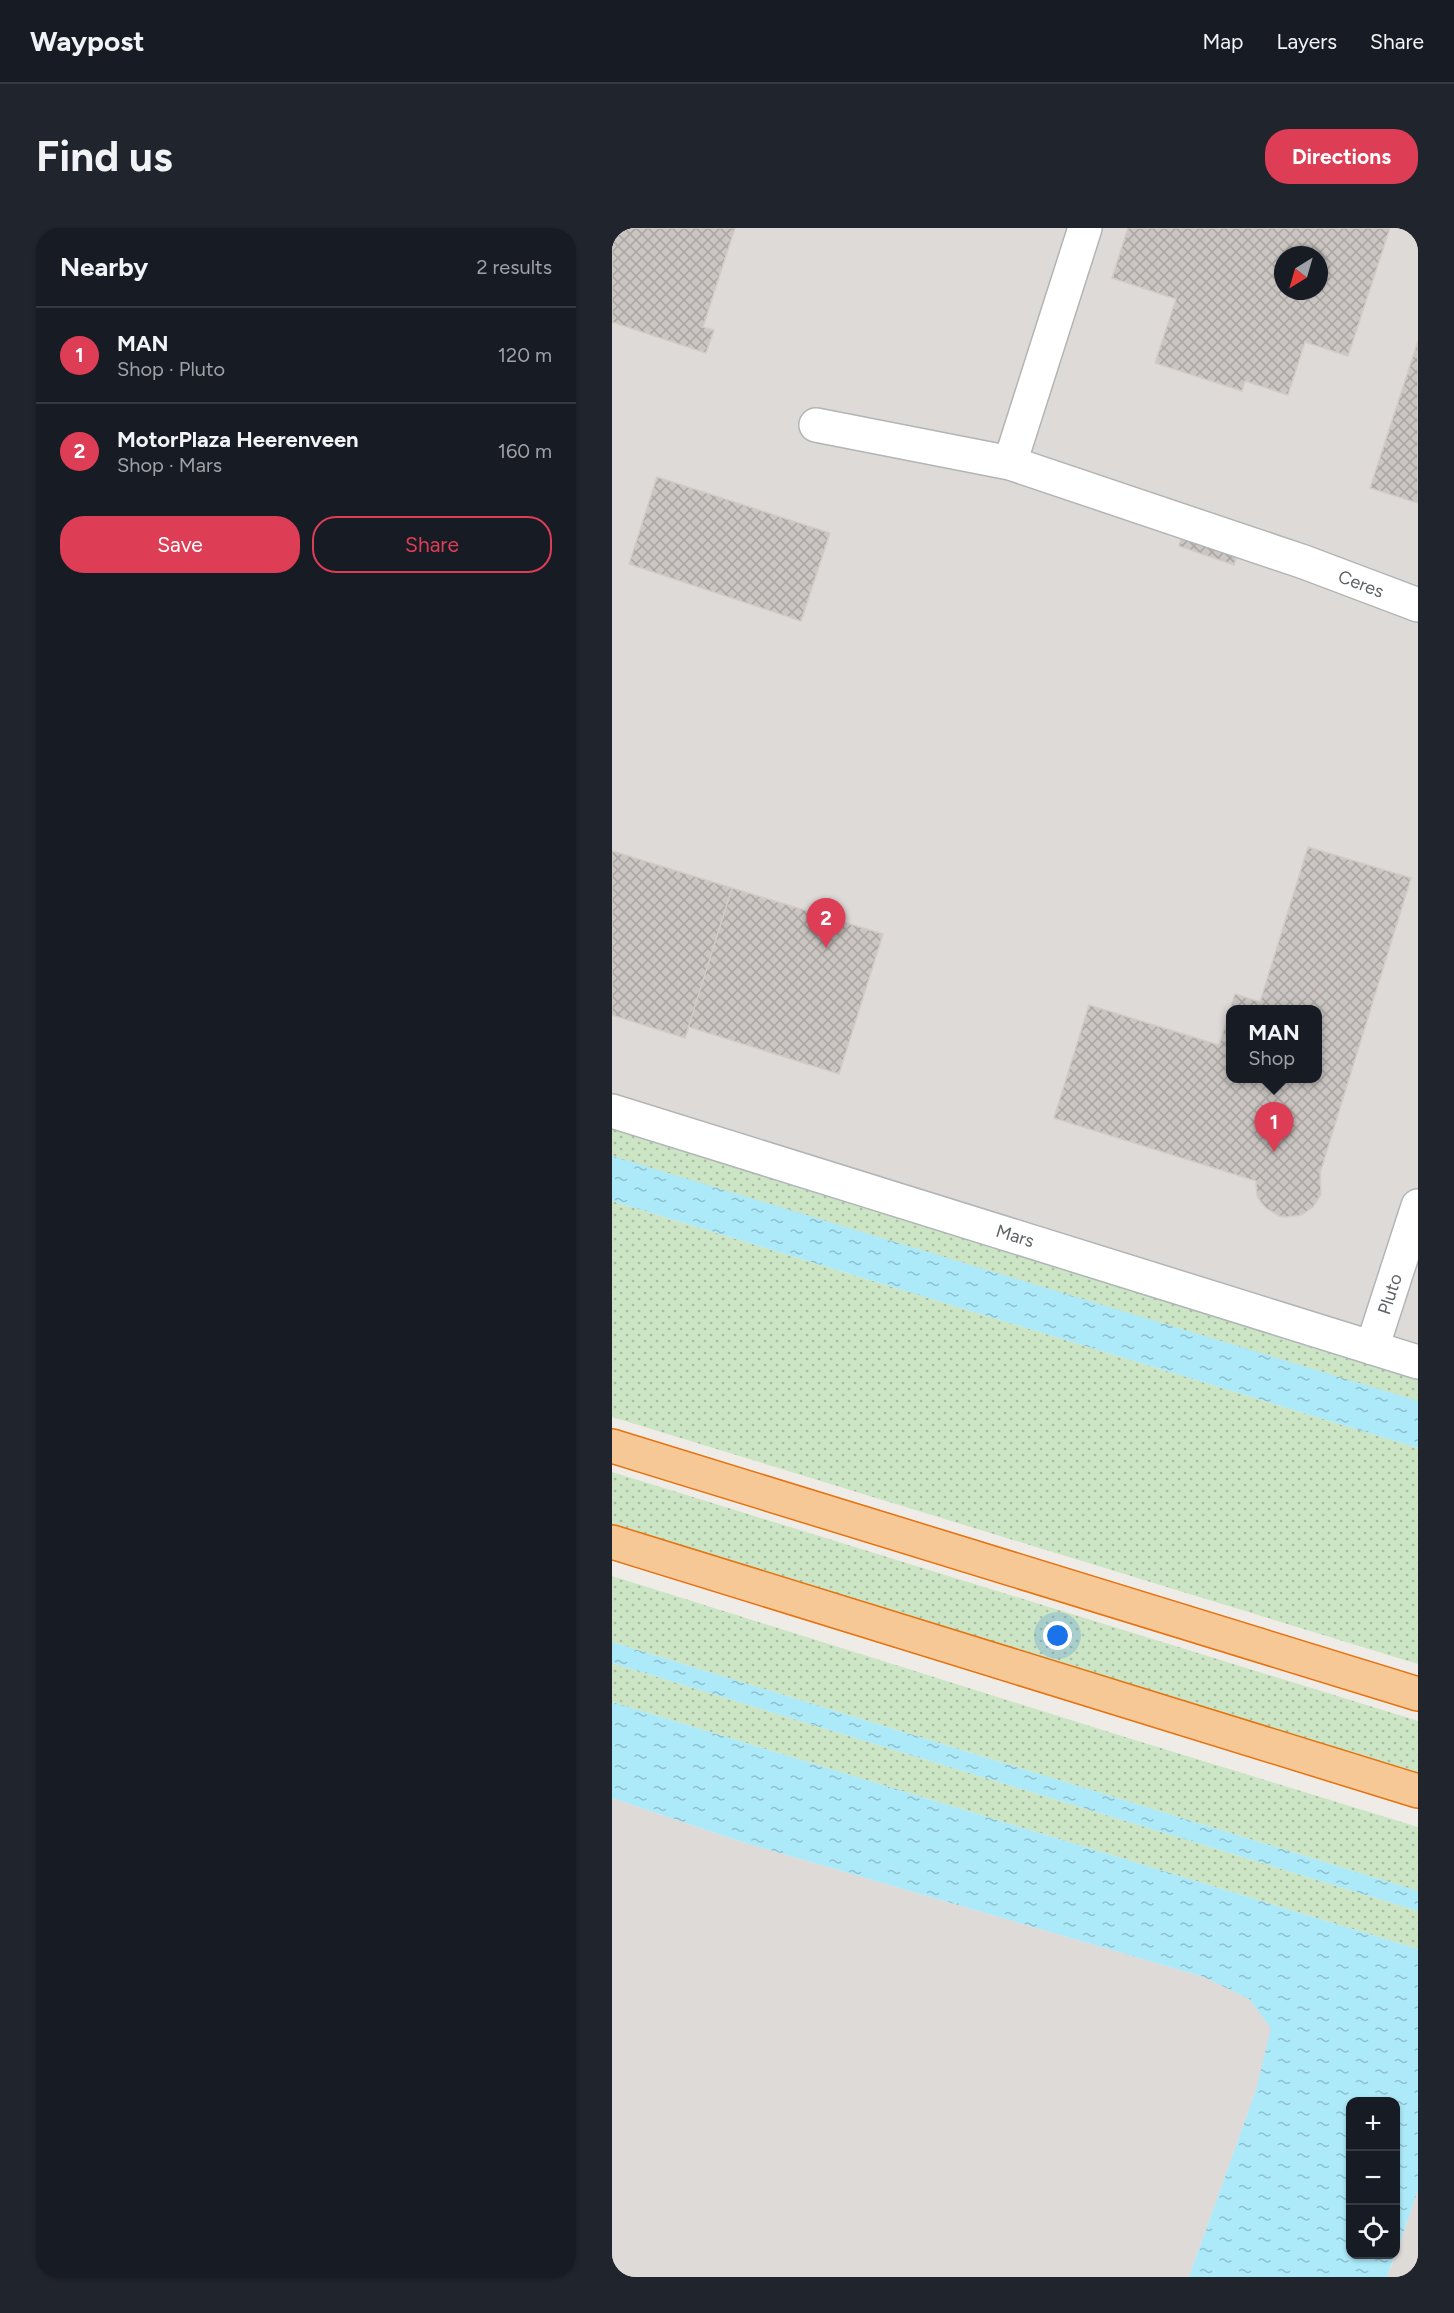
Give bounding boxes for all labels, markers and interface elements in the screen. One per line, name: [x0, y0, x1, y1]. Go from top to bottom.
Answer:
text: Waypost: [30, 24, 144, 58]
text: Map: [1203, 29, 1243, 54]
text: Layers: [1276, 29, 1337, 54]
text: Share: [1370, 29, 1424, 54]
button: Directions: [1265, 129, 1418, 184]
text: Find us: [36, 131, 173, 182]
north arrow: [1274, 246, 1328, 300]
text: Nearby: [60, 251, 148, 283]
text: 2 results: [476, 255, 552, 279]
text: MAN: [117, 330, 169, 357]
text: 1: [75, 343, 84, 367]
text: 120 m: [498, 343, 552, 367]
text: Shop · Pluto: [117, 357, 225, 381]
text: MotorPlaza Heerenveen: [117, 426, 359, 453]
text: 2: [74, 439, 85, 463]
text: 160 m: [498, 439, 552, 463]
text: Shop · Mars: [117, 453, 222, 477]
button: Save: [60, 516, 300, 573]
button: Share: [312, 516, 552, 573]
street label: Ceres: [1335, 565, 1387, 603]
pin: 2: [806, 898, 846, 948]
popup: [1226, 1005, 1322, 1083]
text: MAN: [1248, 1019, 1300, 1046]
text: Shop: [1248, 1046, 1295, 1070]
pin: 1: [1254, 1102, 1294, 1152]
street label: Mars: [993, 1220, 1037, 1252]
street label: Pluto: [1373, 1271, 1407, 1317]
your location: [1043, 1621, 1072, 1650]
map controls: [1346, 2097, 1400, 2259]
button: +: [1346, 2097, 1400, 2151]
button: −: [1346, 2151, 1400, 2205]
button: locate: [1346, 2205, 1400, 2259]

